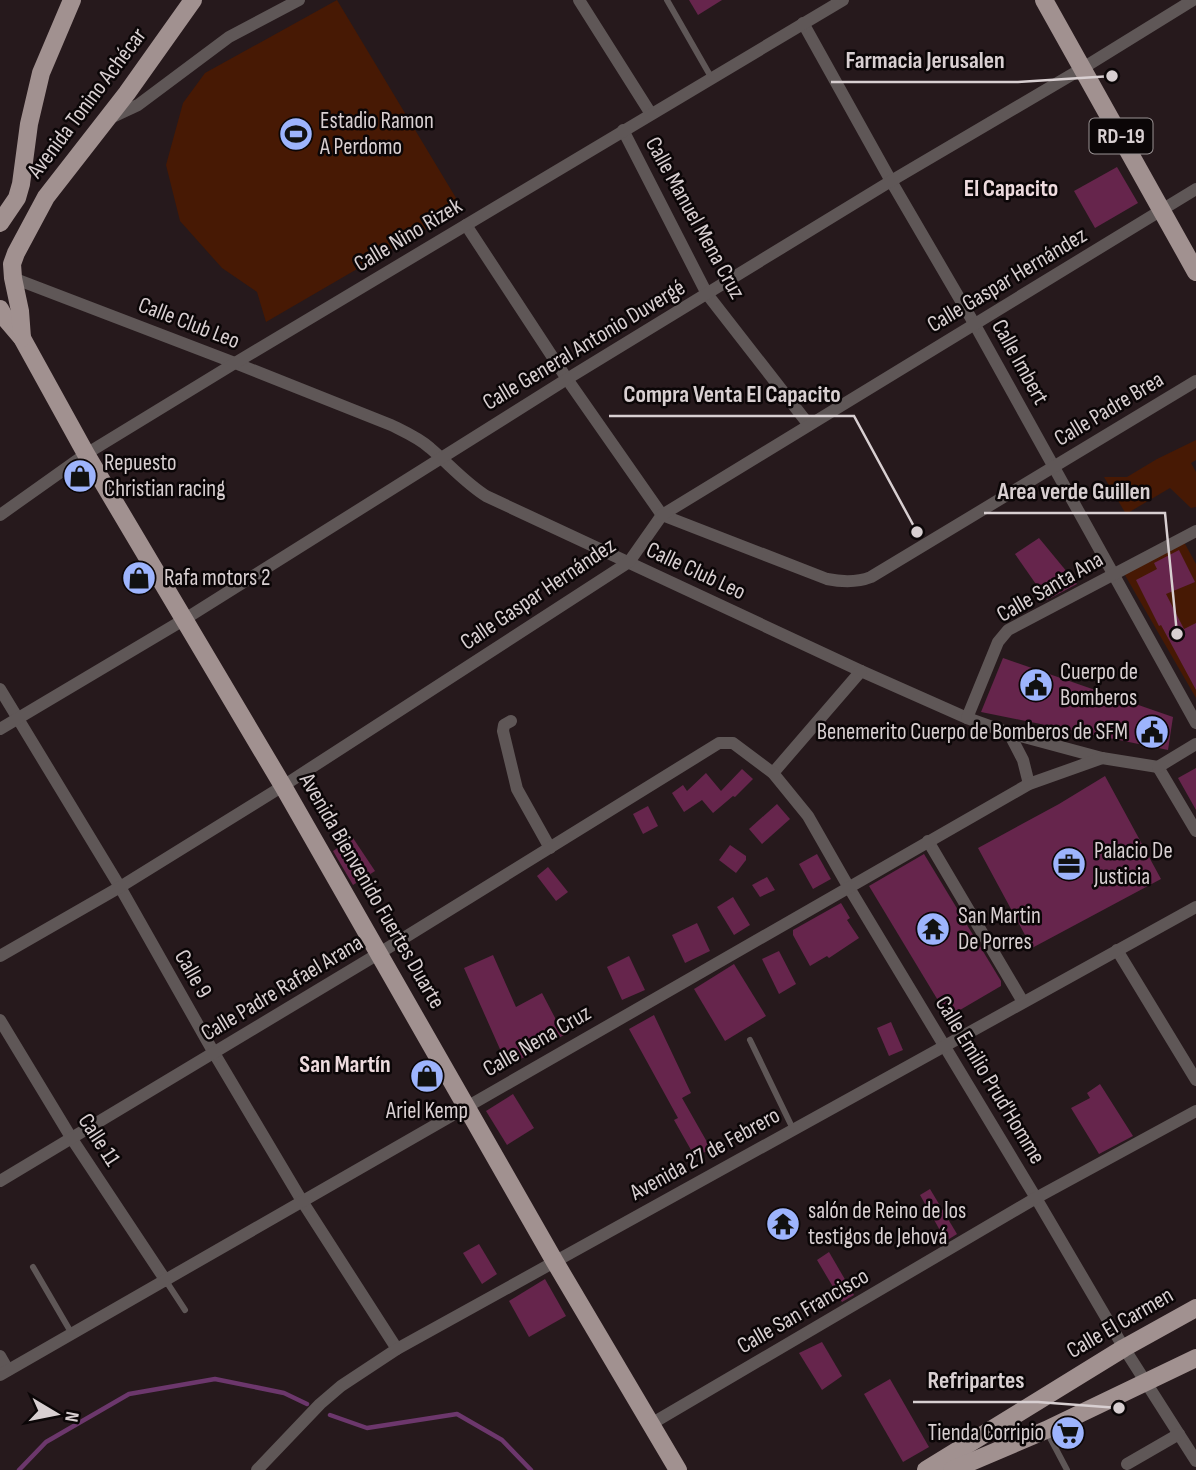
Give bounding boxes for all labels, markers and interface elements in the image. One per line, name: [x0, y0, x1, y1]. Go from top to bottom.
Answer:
street label: Avenida Tonino Achécar: [21, 22, 153, 185]
callout: Farmacia Jerusalen: [831, 37, 1018, 82]
text: Farmacia Jerusalen: [845, 46, 1005, 75]
place label: Estadio Ramon A Perdomo: [319, 107, 434, 161]
sports icon: Estadio Ramon A Perdomo: [277, 115, 315, 153]
road number: RD-19: [1090, 118, 1152, 154]
street label: Calle Manuel Mena Cruz: [639, 132, 751, 304]
district label: El Capacito: [964, 174, 1058, 203]
street label: Calle Nino Rizek: [349, 192, 467, 278]
street label: Calle Gaspar Hernández: [922, 221, 1092, 339]
street label: Calle General Antonio Duvergé: [478, 273, 690, 417]
street label: Calle Club Leo: [134, 291, 244, 355]
street label: Calle Imbert: [985, 314, 1055, 410]
street label: Calle Padre Brea: [1049, 365, 1169, 453]
callout: Compra Venta El Capacito: [609, 371, 854, 416]
text: Compra Venta El Capacito: [623, 380, 841, 409]
place label: Repuesto Christian racing: [104, 449, 225, 503]
shop icon: Repuesto Christian racing: [61, 457, 99, 495]
callout: Area verde Guillen: [984, 468, 1165, 513]
text: Area verde Guillen: [996, 477, 1151, 506]
street label: Calle Gaspar Hernández: [455, 532, 621, 656]
street label: Calle Club Leo: [642, 536, 750, 606]
street label: Calle Santa Ana: [992, 545, 1108, 629]
shop icon: Rafa motors 2: [120, 559, 158, 597]
place label: Rafa motors 2: [164, 564, 270, 592]
place label: Cuerpo de Bomberos: [1060, 658, 1138, 712]
public building icon: Cuerpo de Bomberos: [1017, 666, 1055, 704]
public building icon: Benemerito Cuerpo de Bomberos de SFM: [1133, 713, 1171, 751]
place label: Benemerito Cuerpo de Bomberos de SFM: [817, 718, 1128, 746]
street label: Avenida Bienvenido Fuertes Duarte: [293, 767, 451, 1014]
place label: Palacio De Justicia: [1093, 837, 1173, 891]
office icon: Palacio De Justicia: [1050, 845, 1088, 883]
place label: San Martin De Porres: [958, 902, 1041, 956]
temple icon: San Martin De Porres: [914, 910, 952, 948]
street label: Calle Padre Rafael Arana: [196, 929, 368, 1047]
street label: Calle 9: [168, 945, 218, 1003]
street label: Calle Emilio Prud'Homme: [929, 991, 1051, 1169]
street label: Calle Nena Cruz: [478, 999, 596, 1083]
district label: San Martín: [299, 1050, 391, 1079]
shop icon: Ariel Kemp: [408, 1057, 446, 1095]
place label: Ariel Kemp: [385, 1097, 468, 1125]
street label: Avenida 27 de Febrero: [624, 1101, 785, 1207]
street label: Calle 11: [72, 1108, 126, 1172]
place label: salón de Reino de los testigos de Jehová: [808, 1197, 966, 1251]
temple icon: salón de Reino de los testigos de Jehová: [764, 1205, 802, 1243]
street label: Calle San Francisco: [732, 1262, 874, 1360]
street label: Calle El Carmen: [1062, 1281, 1178, 1365]
callout: Refripartes: [913, 1357, 1038, 1402]
text: Refripartes: [928, 1366, 1024, 1395]
north arrow: [21, 1379, 91, 1449]
text: N: [59, 1410, 83, 1424]
supermarket icon: Tienda Corripio: [1049, 1414, 1087, 1452]
place label: Tienda Corripio: [928, 1419, 1044, 1447]

